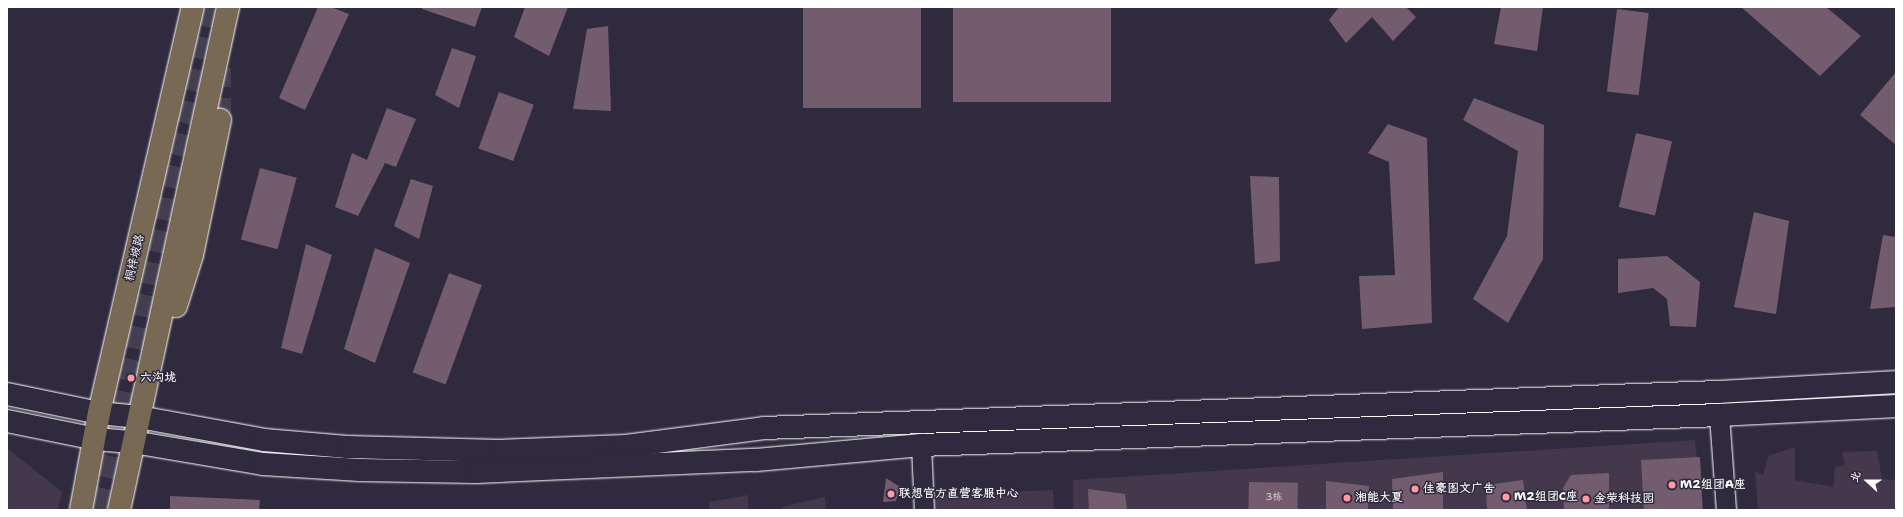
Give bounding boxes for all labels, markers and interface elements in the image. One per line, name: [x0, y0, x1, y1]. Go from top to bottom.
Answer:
street label: 桐梓坡路: [123, 233, 147, 283]
place label: 六沟垅: [140, 371, 176, 385]
marker: 六沟垅: [125, 372, 137, 384]
north arrow: [1847, 461, 1887, 501]
text: 北: [1846, 469, 1864, 484]
place label: M2组团A座: [1680, 478, 1746, 492]
marker: M2组团A座: [1667, 480, 1677, 490]
place label: 佳豪图文广告: [1423, 482, 1495, 496]
marker: 佳豪图文广告: [1410, 484, 1420, 494]
place label: 联想官方直营客服中心: [899, 487, 1019, 501]
marker: 联想官方直营客服中心: [886, 489, 896, 499]
place label: M2组团C座: [1514, 490, 1578, 504]
house number: 3栋: [1266, 491, 1282, 503]
place label: 湘能大夏: [1355, 491, 1403, 505]
marker: M2组团C座: [1501, 492, 1511, 502]
place label: 金荣科技园: [1594, 492, 1654, 506]
marker: 湘能大夏: [1342, 493, 1352, 503]
marker: 金荣科技园: [1581, 494, 1591, 504]

